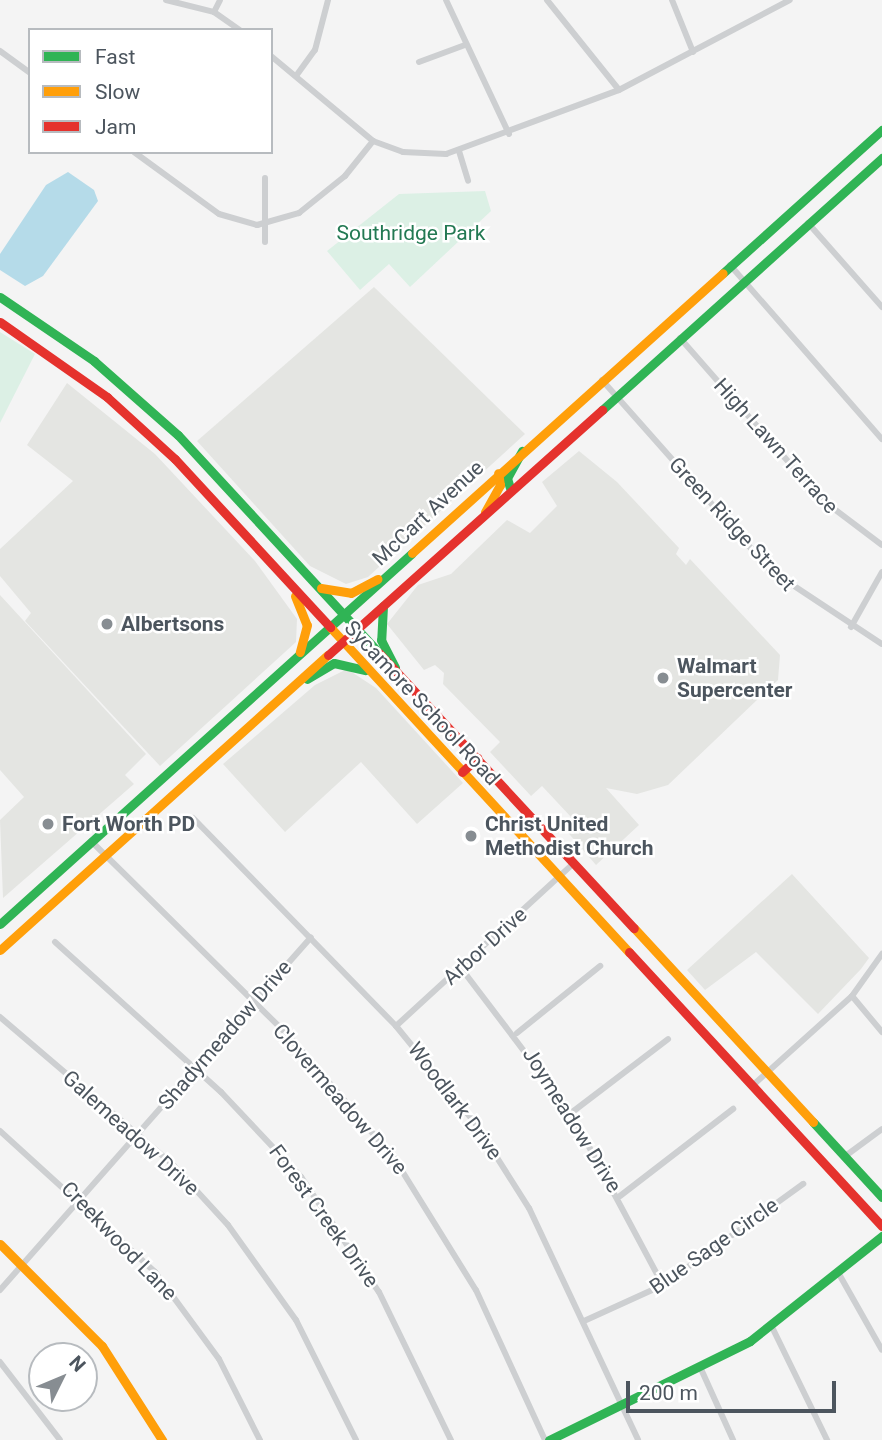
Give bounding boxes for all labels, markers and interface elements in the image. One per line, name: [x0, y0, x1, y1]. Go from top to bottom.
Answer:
legend: [28, 28, 273, 154]
text: Fast: [95, 45, 135, 69]
text: Slow: [95, 80, 140, 104]
text: Jam: [95, 115, 136, 139]
park label: Southridge Park: [337, 220, 485, 246]
street label: High Lawn Terrace: [708, 373, 844, 519]
street label: Green Ridge Street: [664, 452, 800, 596]
street label: McCart Avenue: [367, 455, 489, 571]
place label: Albertsons: [121, 611, 224, 637]
street label: Sycamore School Road: [339, 615, 505, 791]
marker: Albertsons: [99, 616, 115, 632]
place label: Walmart Supercenter: [677, 653, 793, 703]
marker: Walmart Supercenter: [655, 670, 671, 686]
place label: Fort Worth PD: [62, 811, 195, 837]
place label: Christ United Methodist Church: [485, 811, 653, 861]
marker: Fort Worth PD: [40, 816, 56, 832]
marker: Christ United Methodist Church: [463, 828, 479, 844]
street label: Arbor Drive: [438, 902, 532, 990]
street label: Shadymeadow Drive: [153, 955, 297, 1115]
street label: Clovermeadow Drive: [268, 1018, 412, 1180]
street label: Woodlark Drive: [403, 1037, 507, 1165]
street label: Joymeadow Drive: [517, 1043, 627, 1197]
street label: Galemeadow Drive: [58, 1065, 204, 1201]
street label: Forest Creek Drive: [264, 1140, 384, 1292]
street label: Creekwood Lane: [56, 1176, 182, 1306]
street label: Blue Sage Circle: [645, 1192, 783, 1300]
north arrow: [28, 1342, 98, 1412]
text: N: [64, 1351, 90, 1376]
scale bar: [630, 1366, 840, 1410]
text: 200 m: [639, 1381, 698, 1405]

